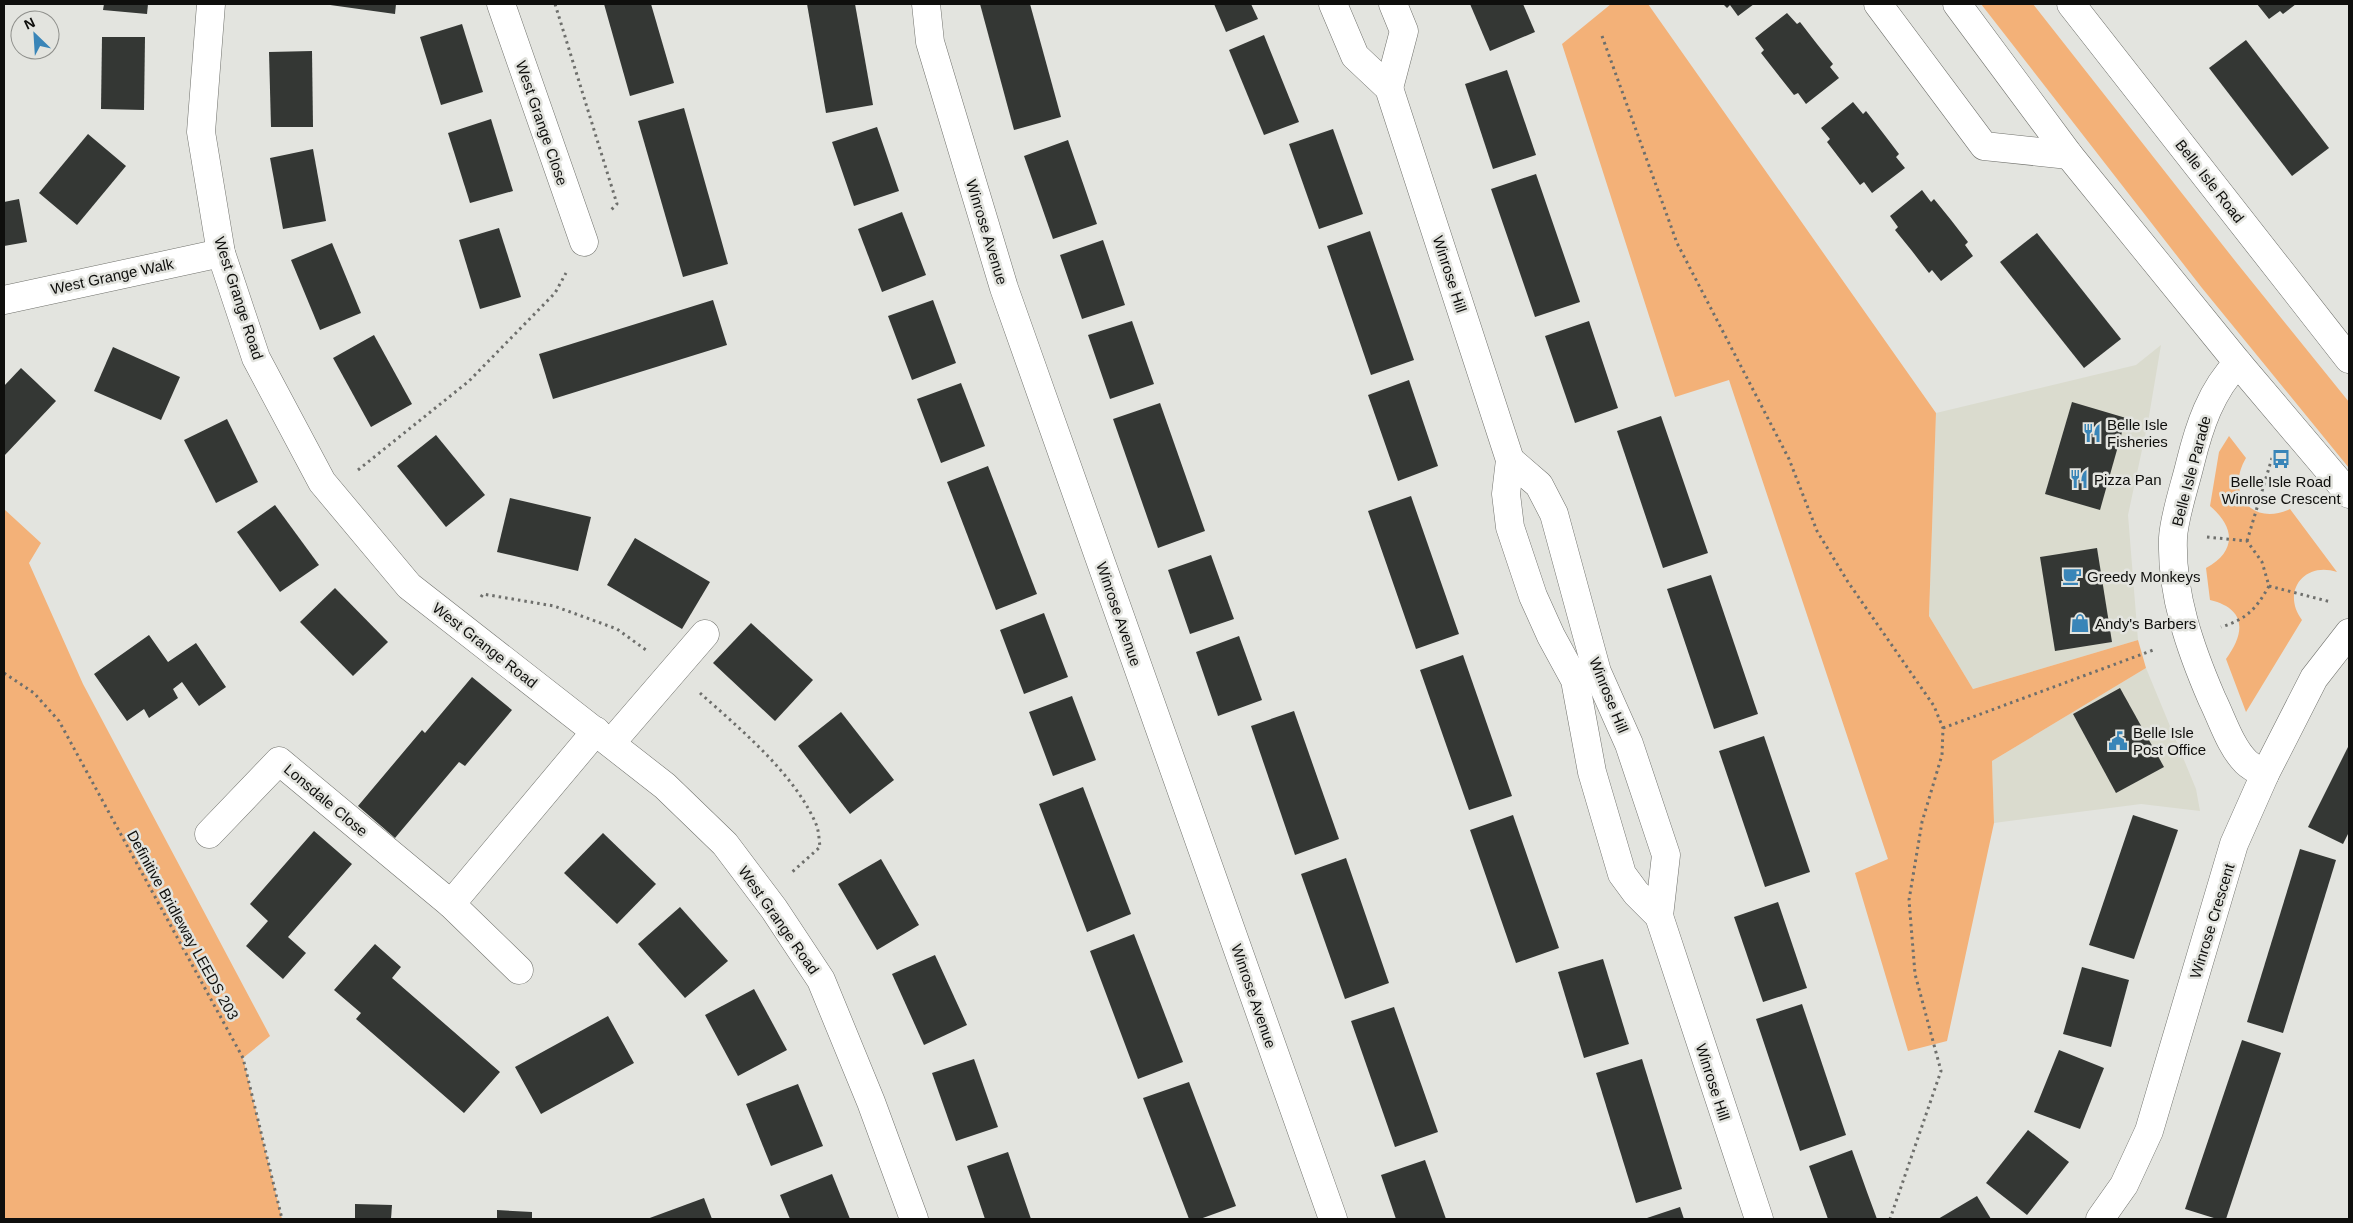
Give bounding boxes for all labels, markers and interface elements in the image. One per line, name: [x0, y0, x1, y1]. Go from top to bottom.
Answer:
north arrow: [10, 10, 60, 60]
text: N: [22, 14, 37, 33]
street label: West Grange Close: [513, 58, 571, 188]
street label: Belle Isle Road: [2172, 136, 2248, 226]
street label: Winrose Avenue: [963, 177, 1011, 287]
street label: Winrose Hill: [1430, 233, 1470, 315]
street label: West Grange Road: [211, 234, 267, 362]
street label: West Grange Walk: [49, 255, 175, 297]
street label: Belle Isle Parade: [2168, 414, 2214, 528]
place label: Belle Isle Fisheries: [2107, 416, 2168, 450]
restaurant icon: Belle Isle Fisheries: [2081, 422, 2103, 444]
bus stop icon: Belle Isle Road Winrose Crescent: [2270, 448, 2292, 470]
restaurant icon: Pizza Pan: [2068, 468, 2090, 490]
place label: Pizza Pan: [2094, 471, 2162, 488]
place label: Belle Isle Road Winrose Crescent: [2221, 473, 2341, 507]
street label: Winrose Avenue: [1093, 560, 1145, 668]
cafe icon: Greedy Monkeys: [2061, 565, 2083, 587]
place label: Greedy Monkeys: [2087, 568, 2200, 585]
street label: West Grange Road: [429, 599, 541, 691]
shop icon: Andy's Barbers: [2069, 612, 2091, 634]
place label: Andy's Barbers: [2095, 615, 2196, 632]
street label: Winrose Hill: [1586, 655, 1632, 735]
place label: Belle Isle Post Office: [2133, 724, 2206, 758]
public building icon: Belle Isle Post Office: [2107, 730, 2129, 752]
street label: Lonsdale Close: [281, 760, 371, 840]
street label: Definitive Bridleway LEEDS 203: [124, 828, 242, 1022]
street label: Winrose Crescent: [2186, 861, 2238, 980]
street label: West Grange Road: [735, 863, 823, 977]
street label: Winrose Avenue: [1228, 942, 1280, 1050]
street label: Winrose Hill: [1693, 1041, 1733, 1123]

